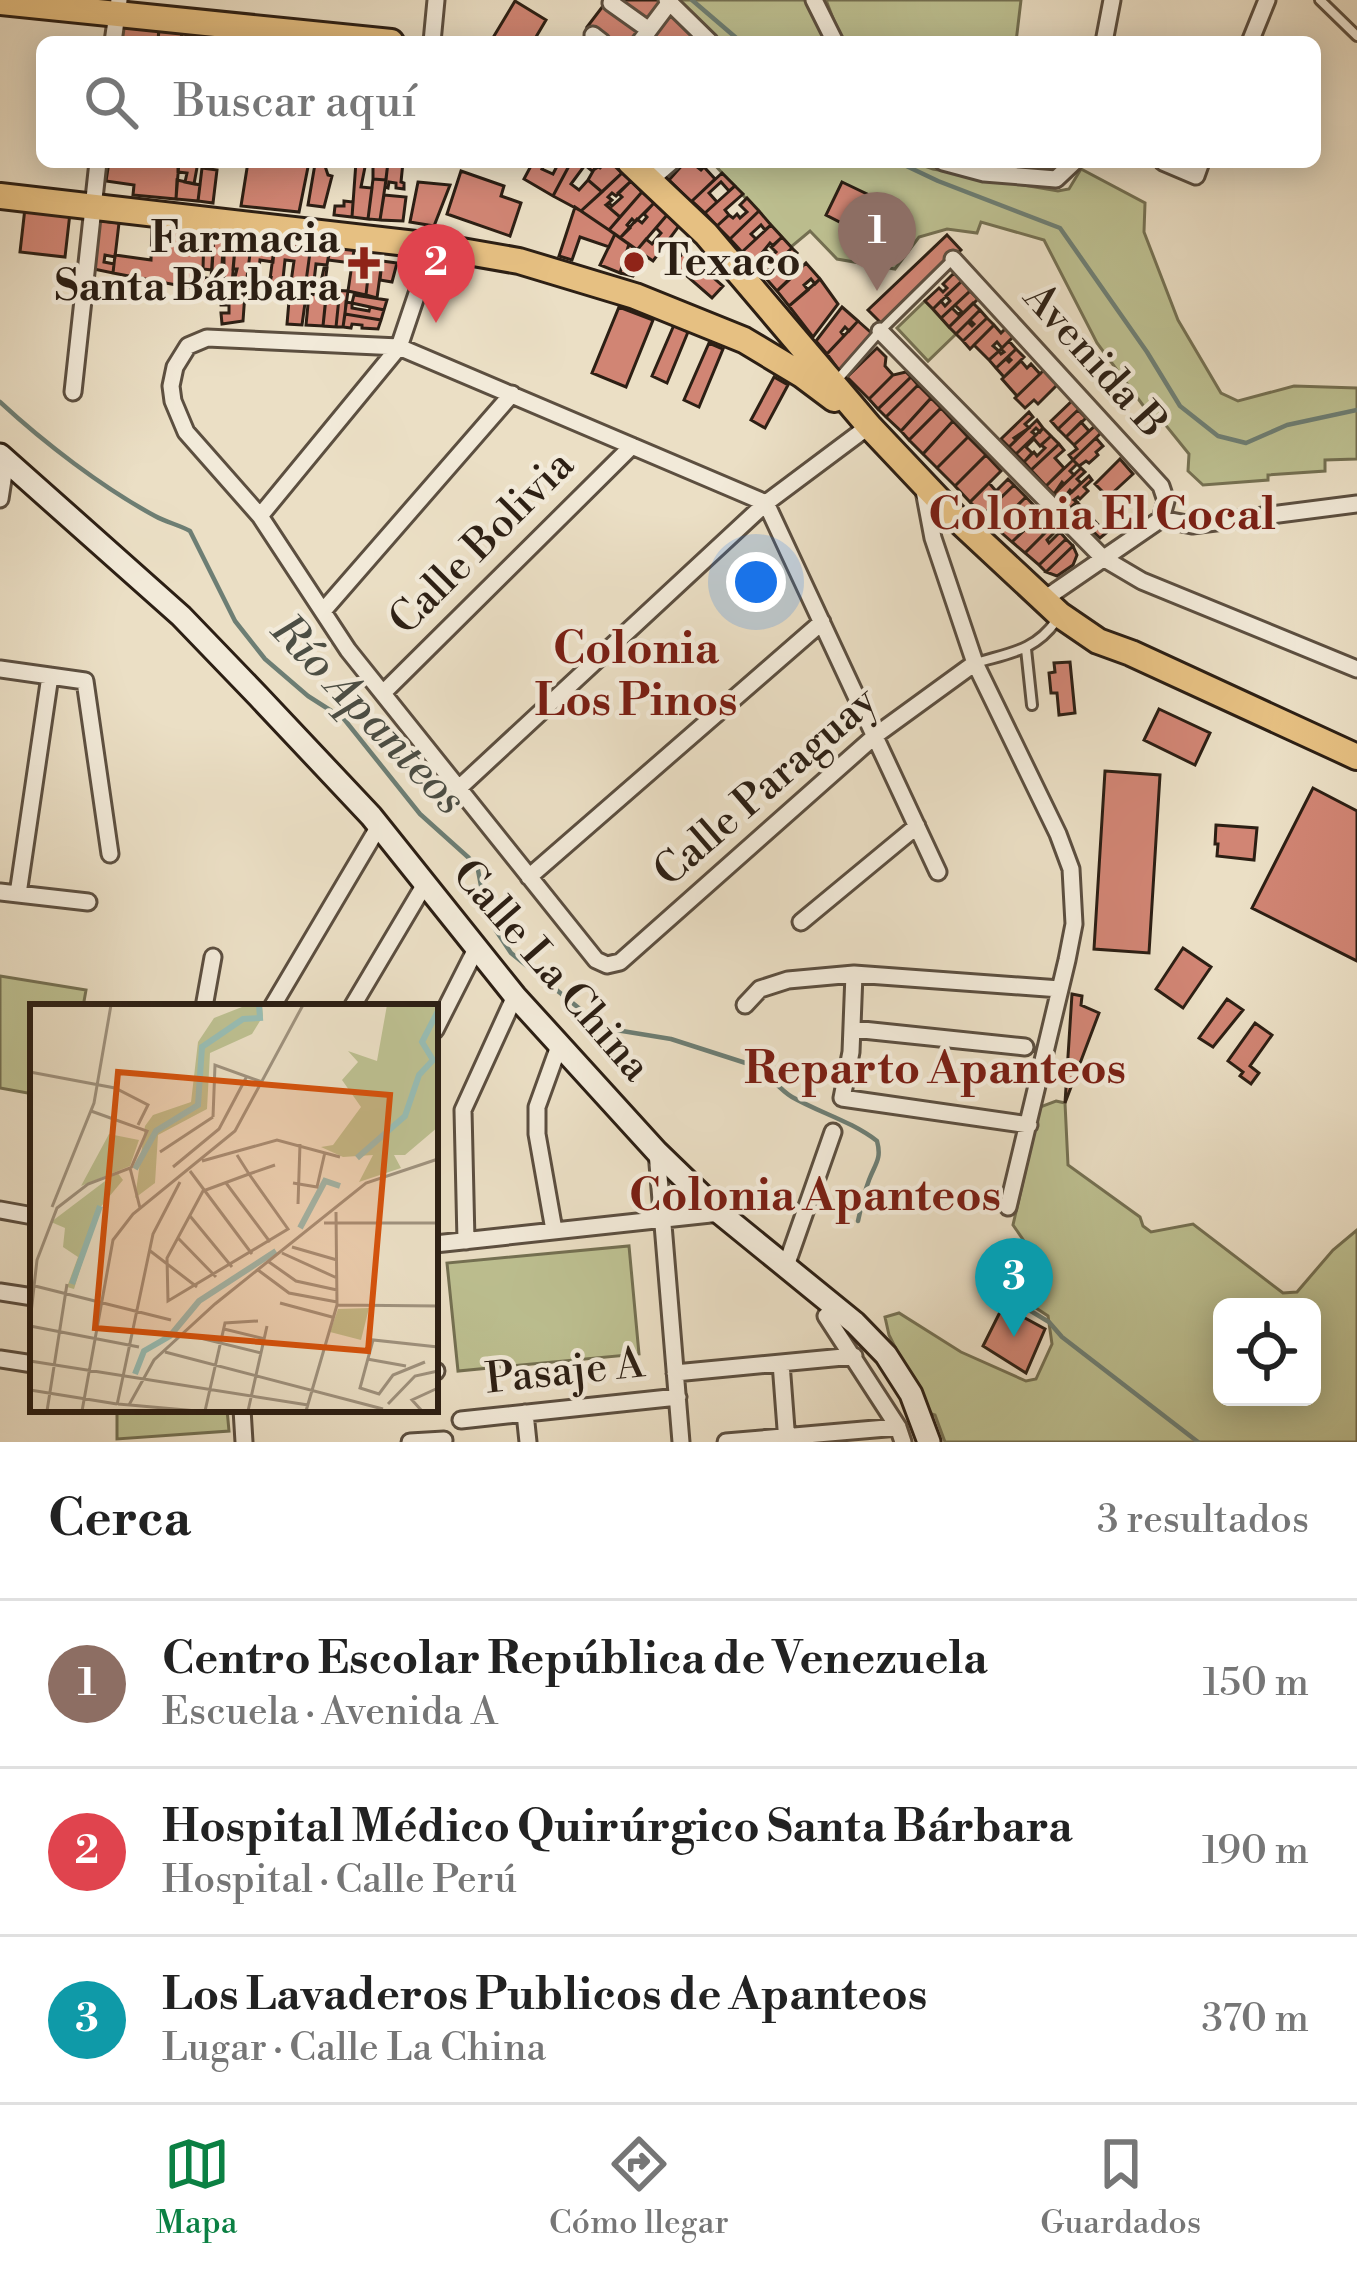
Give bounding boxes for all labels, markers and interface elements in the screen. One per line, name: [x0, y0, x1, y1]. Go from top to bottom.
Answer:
search box: [36, 36, 1321, 168]
icon: search: [78, 69, 144, 135]
text: Buscar aquí: [174, 74, 416, 131]
pin: 1: [838, 192, 916, 291]
place label: Farmacia Santa Bárbara: [55, 213, 340, 314]
pin: 2: [397, 224, 475, 323]
place label: Texaco: [658, 236, 801, 289]
marker: Texaco: [621, 249, 647, 275]
marker: Farmacia Santa Bárbara: [351, 250, 377, 276]
street label: Avenida B: [1011, 272, 1178, 449]
street label: Calle Bolivia: [378, 439, 586, 647]
district label: Colonia El Cocal: [928, 487, 1276, 544]
your location: [726, 552, 786, 612]
water label: Río Apanteos: [258, 602, 478, 827]
district label: Colonia Los Pinos: [535, 621, 737, 730]
street label: Calle Paraguay: [643, 675, 890, 899]
street label: Calle La China: [440, 849, 662, 1093]
inset map: [30, 1004, 438, 1412]
district label: Reparto Apanteos: [744, 1041, 1126, 1098]
district label: Colonia Apanteos: [629, 1168, 1001, 1225]
pin: 3: [975, 1238, 1053, 1337]
map controls: [1213, 1298, 1321, 1406]
button: locate: [1213, 1298, 1321, 1406]
street label: Pasaje A: [483, 1337, 648, 1408]
text: Cerca: [48, 1488, 191, 1552]
text: 3 resultados: [1097, 1496, 1309, 1545]
text: Centro Escolar República de Venezuela: [162, 1631, 987, 1688]
text: 1: [78, 1659, 96, 1708]
text: 150 m: [1203, 1659, 1309, 1708]
text: Escuela · Avenida A: [162, 1688, 498, 1737]
text: Hospital Médico Quirúrgico Santa Bárbara: [162, 1799, 1073, 1856]
text: 2: [75, 1827, 99, 1876]
text: 190 m: [1202, 1827, 1309, 1876]
text: Hospital · Calle Perú: [162, 1856, 517, 1905]
text: Los Lavaderos Publicos de Apanteos: [162, 1967, 927, 2024]
text: 3: [75, 1995, 99, 2044]
text: 370 m: [1201, 1995, 1309, 2044]
text: Lugar · Calle La China: [162, 2024, 546, 2073]
tab: Mapa: [156, 2131, 237, 2244]
tab: Cómo llegar: [549, 2131, 729, 2244]
tab: Guardados: [1040, 2131, 1201, 2244]

